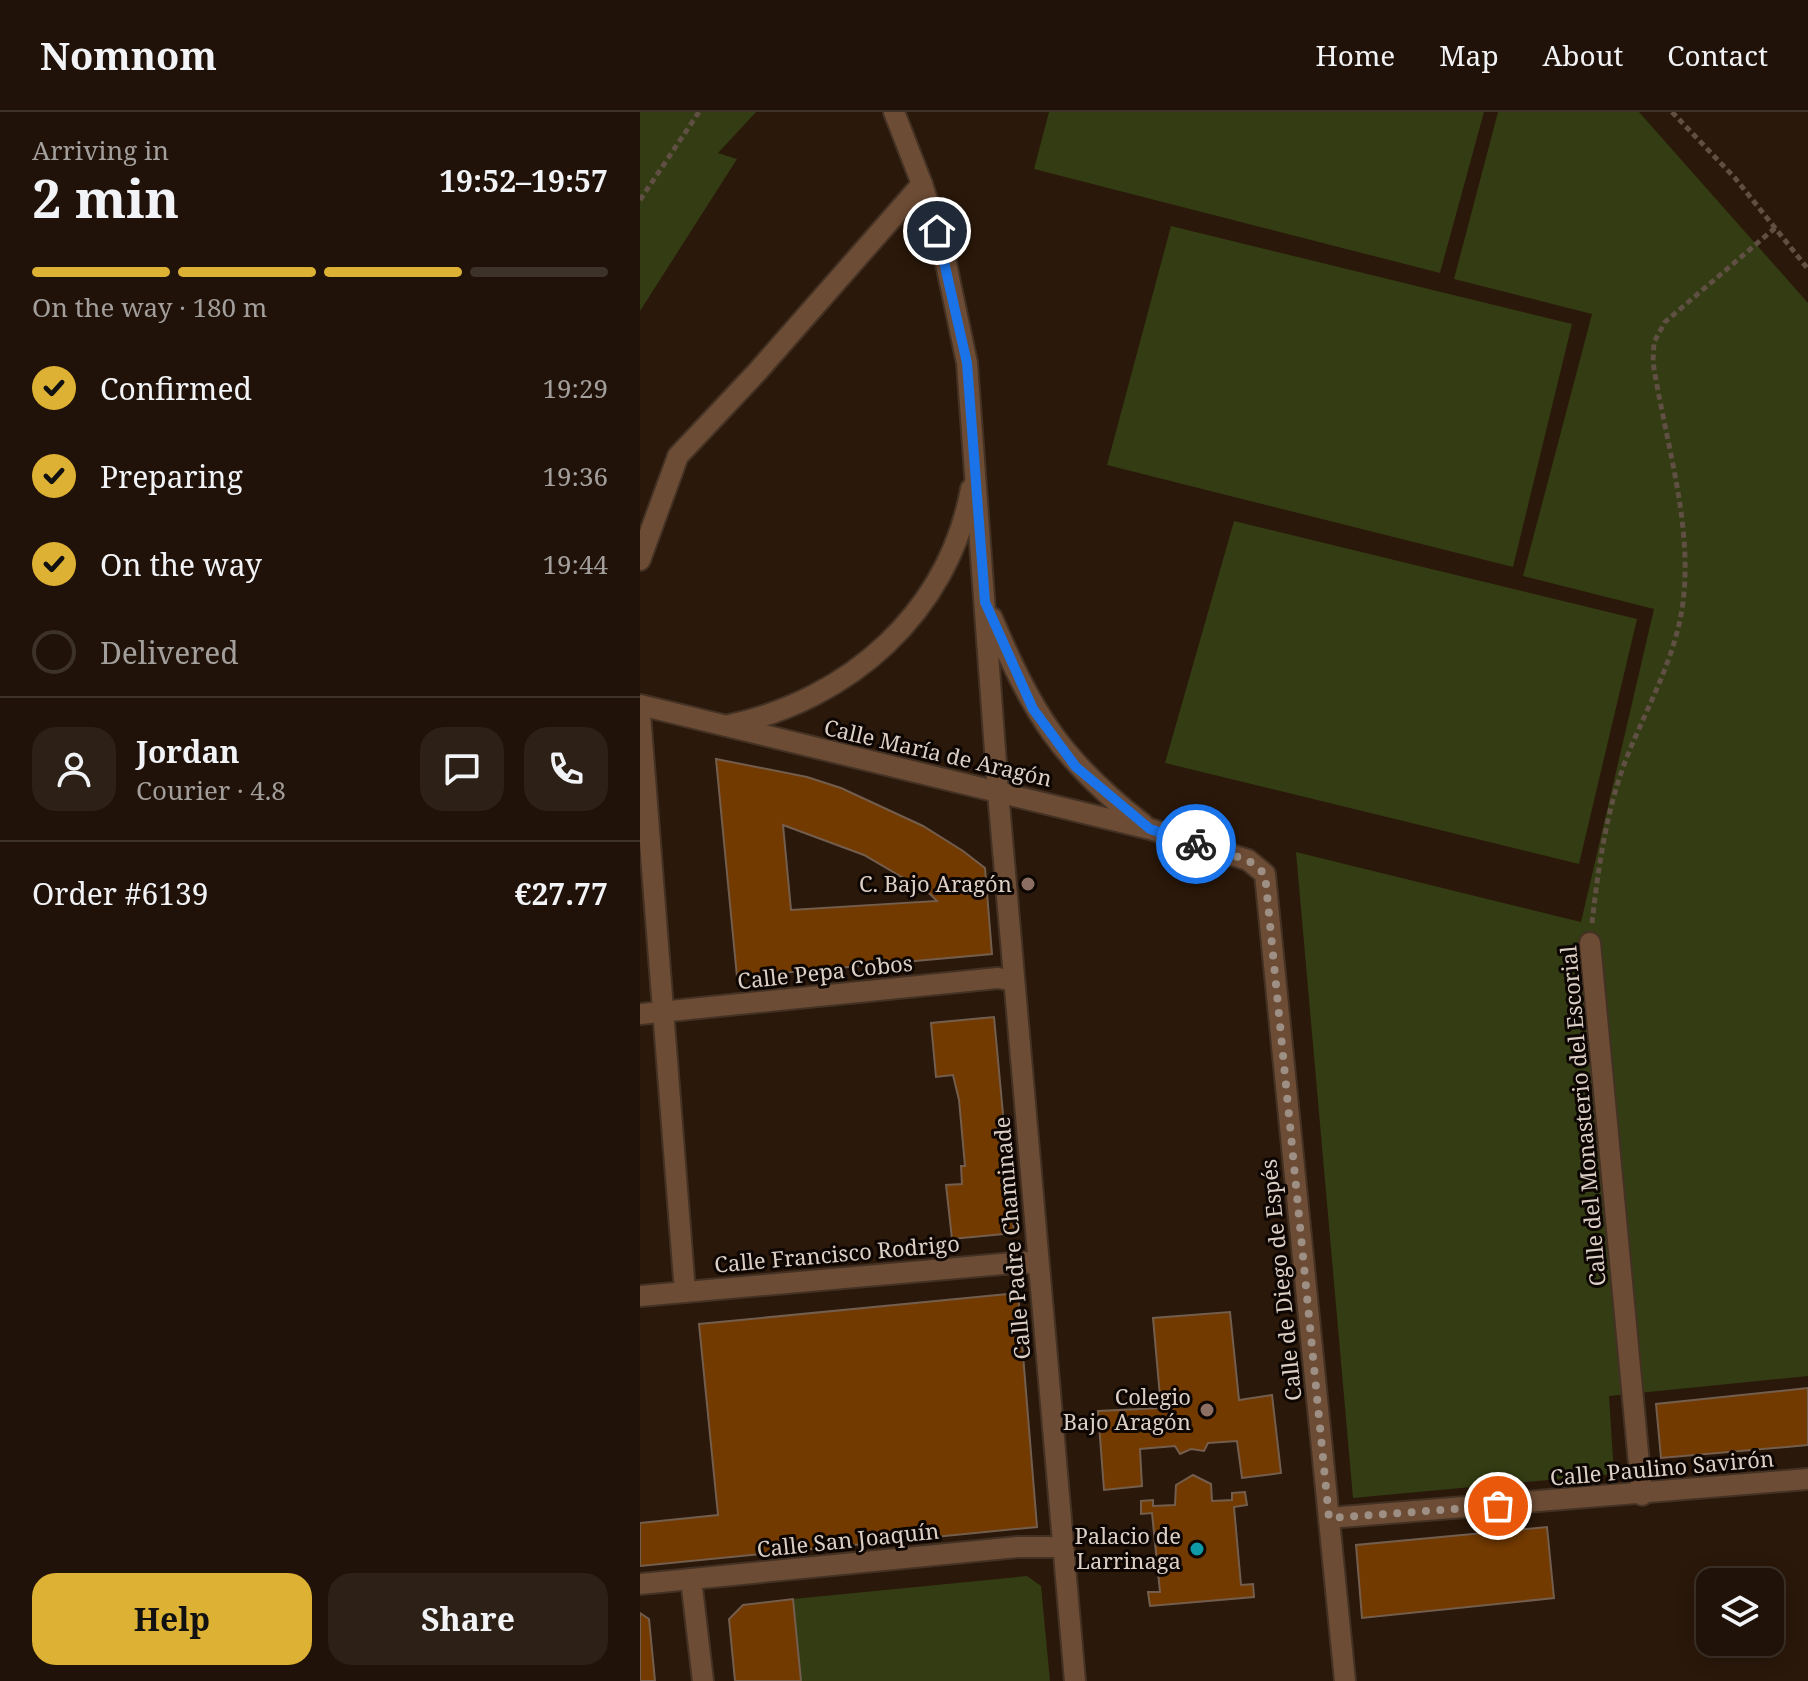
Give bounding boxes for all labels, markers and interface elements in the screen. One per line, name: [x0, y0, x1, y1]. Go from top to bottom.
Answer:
text: Nomnom: [40, 29, 217, 81]
text: Home: [1316, 36, 1395, 74]
text: Map: [1439, 36, 1499, 74]
text: About: [1543, 36, 1623, 74]
text: Contact: [1667, 36, 1768, 74]
text: Arriving in: [32, 132, 169, 168]
text: 19:52–19:57: [439, 160, 608, 201]
text: 2 min: [32, 162, 179, 233]
pin: [903, 197, 971, 265]
icon: home: [915, 209, 959, 253]
text: On the way · 180 m: [32, 289, 267, 325]
icon: check: [32, 366, 76, 410]
text: Confirmed: [100, 368, 252, 409]
text: 19:29: [542, 370, 608, 406]
icon: check: [32, 454, 76, 498]
text: Preparing: [100, 456, 243, 497]
text: 19:36: [542, 458, 608, 494]
icon: check: [32, 542, 76, 586]
text: On the way: [100, 544, 262, 585]
text: 19:44: [542, 546, 608, 582]
text: Delivered: [100, 632, 239, 673]
street label: Calle María de Aragón: [821, 711, 1055, 793]
button: person: [32, 727, 116, 811]
button: chat: [420, 727, 504, 811]
button: phone: [524, 727, 608, 811]
text: Jordan: [136, 731, 239, 772]
text: Courier · 4.8: [136, 772, 286, 808]
courier: [1156, 804, 1236, 884]
icon: bike: [1174, 822, 1218, 866]
place label: C. Bajo Aragón: [859, 868, 1012, 898]
text: Order #6139: [32, 873, 209, 914]
text: €27.77: [515, 873, 608, 914]
marker: C. Bajo Aragón: [1019, 875, 1037, 893]
street label: Calle del Monasterio del Escorial: [1552, 944, 1612, 1288]
street label: Calle Pepa Cobos: [736, 947, 914, 995]
street label: Calle Padre Chaminade: [985, 1115, 1037, 1361]
street label: Calle de Diego de Espés: [1252, 1158, 1308, 1402]
street label: Calle Francisco Rodrigo: [713, 1227, 961, 1279]
place label: Colegio Bajo Aragón: [1063, 1381, 1191, 1436]
marker: Colegio Bajo Aragón: [1198, 1401, 1216, 1419]
street label: Calle Paulino Savirón: [1549, 1442, 1775, 1492]
pin: [1464, 1472, 1532, 1540]
icon: bag: [1476, 1484, 1520, 1528]
street label: Calle San Joaquín: [755, 1515, 940, 1563]
place label: Palacio de Larrinaga: [1075, 1520, 1181, 1575]
marker: Palacio de Larrinaga: [1188, 1540, 1206, 1558]
map controls: [1696, 1568, 1784, 1656]
button: layers: [1696, 1568, 1784, 1656]
button: Help: [32, 1573, 312, 1665]
button: Share: [328, 1573, 608, 1665]

